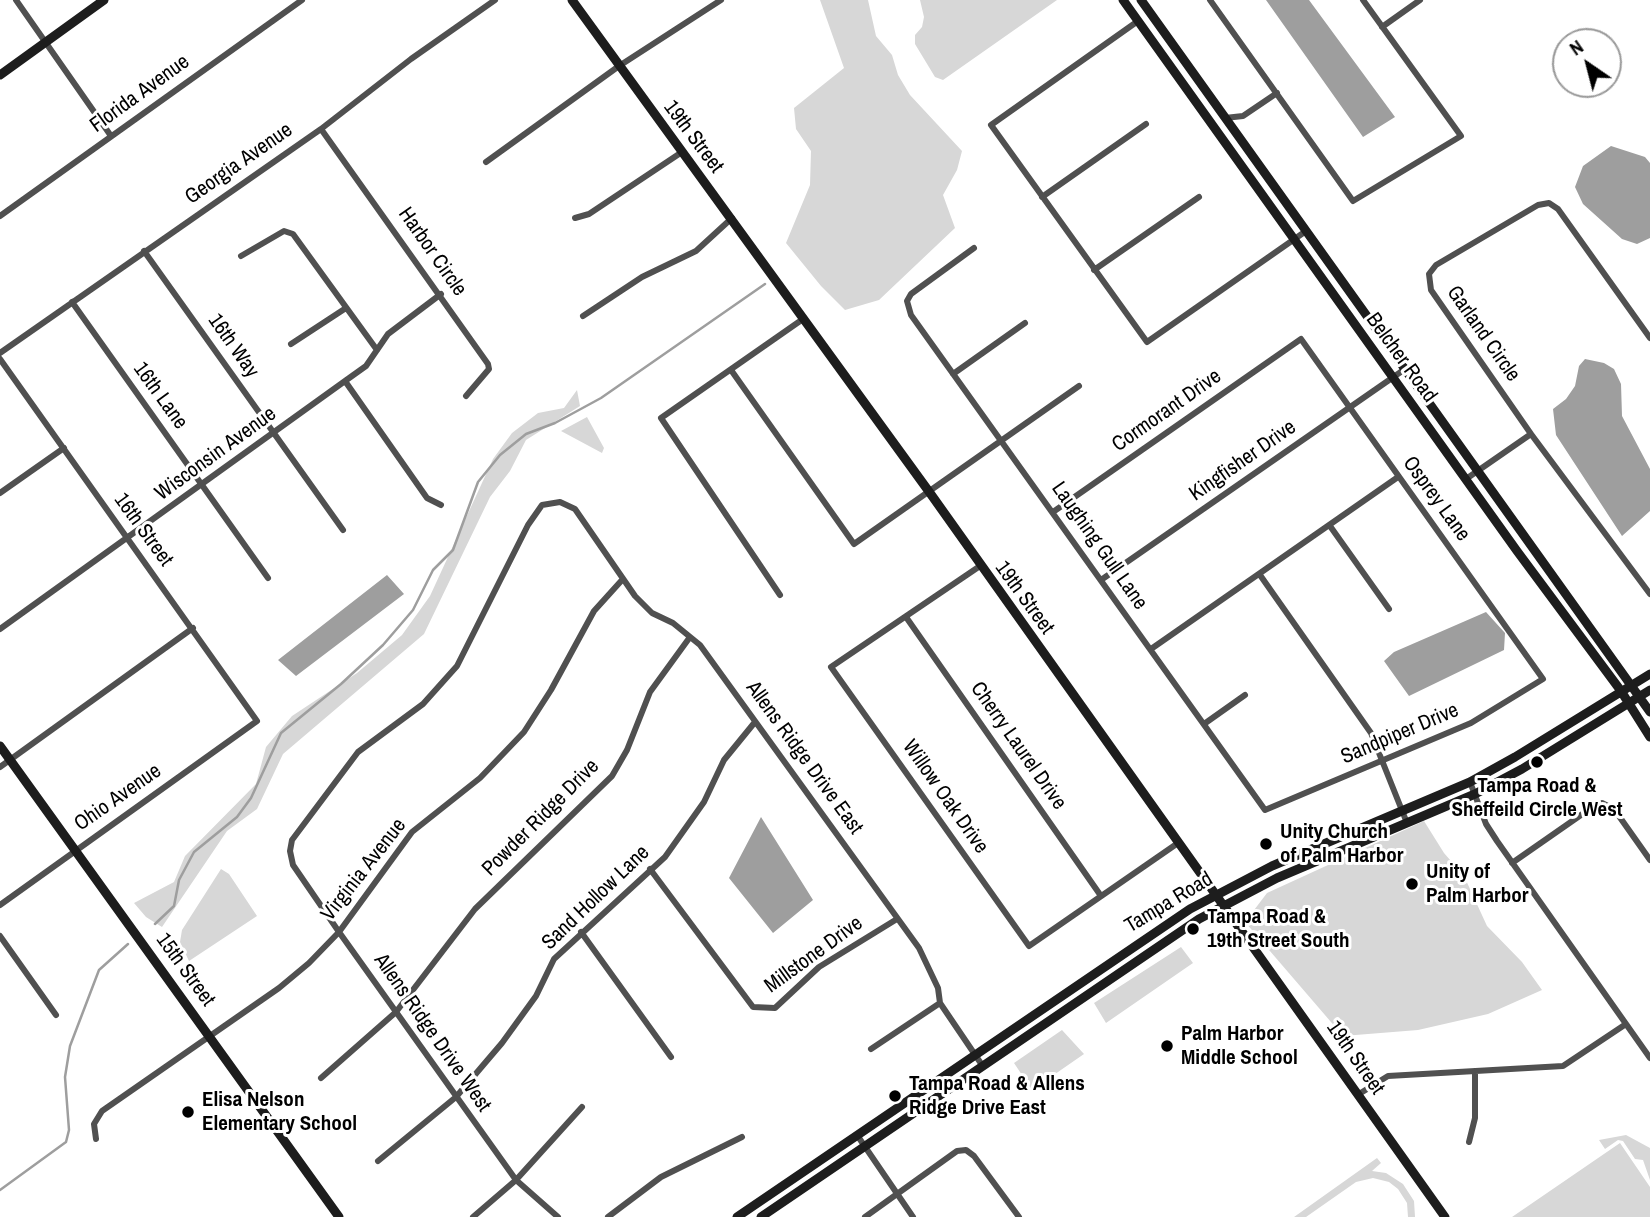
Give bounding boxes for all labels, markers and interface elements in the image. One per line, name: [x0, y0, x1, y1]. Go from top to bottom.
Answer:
north arrow: [1552, 28, 1622, 98]
text: N: [1564, 34, 1588, 61]
street label: Florida Avenue: [85, 50, 195, 138]
street label: 19th Street: [658, 96, 728, 178]
street label: Georgia Avenue: [181, 118, 297, 210]
street label: Harbor Circle: [392, 203, 472, 301]
street label: Garland Circle: [1441, 281, 1525, 387]
street label: Belcher Road: [1360, 308, 1442, 408]
street label: 16th Way: [202, 309, 264, 383]
street label: 16th Lane: [127, 358, 193, 434]
street label: Cormorant Drive: [1108, 364, 1226, 458]
street label: Wisconsin Avenue: [151, 402, 281, 506]
street label: Kingfisher Drive: [1185, 415, 1301, 507]
street label: Osprey Lane: [1397, 452, 1475, 546]
street label: Laughing Gull Lane: [1046, 477, 1152, 615]
street label: 16th Street: [108, 489, 178, 571]
street label: 19th Street: [989, 557, 1059, 639]
street label: Allens Ridge Drive East: [740, 677, 868, 839]
street label: Cherry Laurel Drive: [965, 677, 1071, 815]
street label: Sandpiper Drive: [1337, 698, 1463, 770]
street label: Willow Oak Drive: [897, 735, 993, 859]
street label: Powder Ridge Drive: [477, 754, 605, 882]
marker: Tampa Road & Sheffeild Circle West: [1529, 754, 1545, 770]
street label: Ohio Avenue: [70, 759, 166, 837]
place label: Tampa Road & Sheffeild Circle West: [1451, 773, 1623, 823]
street label: Virginia Avenue: [316, 814, 412, 926]
place label: Unity Church of Palm Harbor: [1280, 819, 1403, 869]
marker: Unity Church of Palm Harbor: [1258, 836, 1274, 852]
street label: Sand Hollow Lane: [537, 840, 655, 956]
place label: Unity of Palm Harbor: [1426, 859, 1528, 909]
street label: Tampa Road: [1121, 867, 1217, 939]
marker: Unity of Palm Harbor: [1404, 876, 1420, 892]
place label: Tampa Road & 19th Street South: [1207, 904, 1350, 954]
street label: Millstone Drive: [760, 911, 868, 999]
marker: Tampa Road & 19th Street South: [1185, 921, 1201, 937]
street label: 15th Street: [150, 929, 220, 1011]
street label: Allens Ridge Drive West: [368, 949, 496, 1117]
street label: 19th Street: [1321, 1016, 1389, 1100]
place label: Palm Harbor Middle School: [1181, 1021, 1298, 1071]
marker: Palm Harbor Middle School: [1159, 1038, 1175, 1054]
place label: Tampa Road & Allens Ridge Drive East: [909, 1071, 1085, 1121]
place label: Elisa Nelson Elementary School: [202, 1087, 357, 1137]
marker: Tampa Road & Allens Ridge Drive East: [887, 1088, 903, 1104]
marker: Elisa Nelson Elementary School: [180, 1104, 196, 1120]

